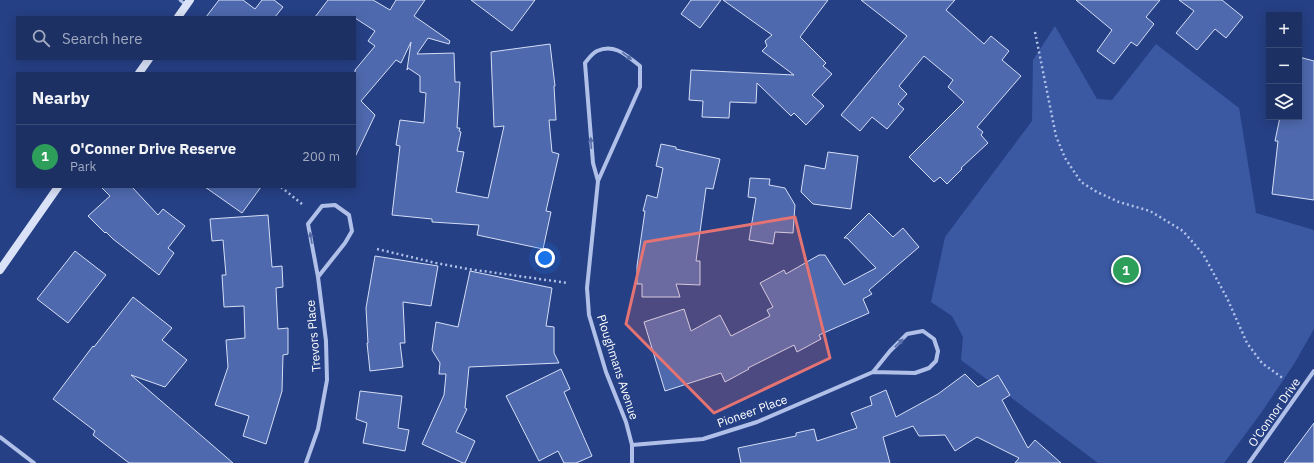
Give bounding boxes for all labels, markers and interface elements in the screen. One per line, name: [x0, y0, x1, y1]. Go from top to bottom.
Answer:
map controls: [1266, 12, 1302, 120]
button: +: [1266, 12, 1302, 48]
search box: [16, 16, 356, 60]
icon: search: [30, 27, 52, 49]
text: Search here: [62, 29, 142, 48]
button: −: [1266, 48, 1302, 84]
one-way arrow: [622, 52, 633, 61]
button: layers: [1266, 84, 1302, 120]
text: Nearby: [32, 87, 90, 109]
one-way arrow: [588, 137, 595, 149]
text: O'Conner Drive Reserve: [70, 139, 236, 158]
text: 1: [41, 148, 49, 165]
text: 200 m: [302, 148, 340, 165]
text: Park: [70, 158, 96, 175]
one-way arrow: [307, 232, 313, 244]
your location: [535, 248, 555, 268]
pin: 1: [1113, 255, 1139, 285]
street label: Trevors Place: [302, 299, 324, 373]
street label: Ploughmans Avenue: [594, 313, 642, 422]
one-way arrow: [894, 338, 904, 347]
street label: O'Connor Drive: [1245, 374, 1304, 449]
street label: Pioneer Place: [715, 391, 790, 431]

